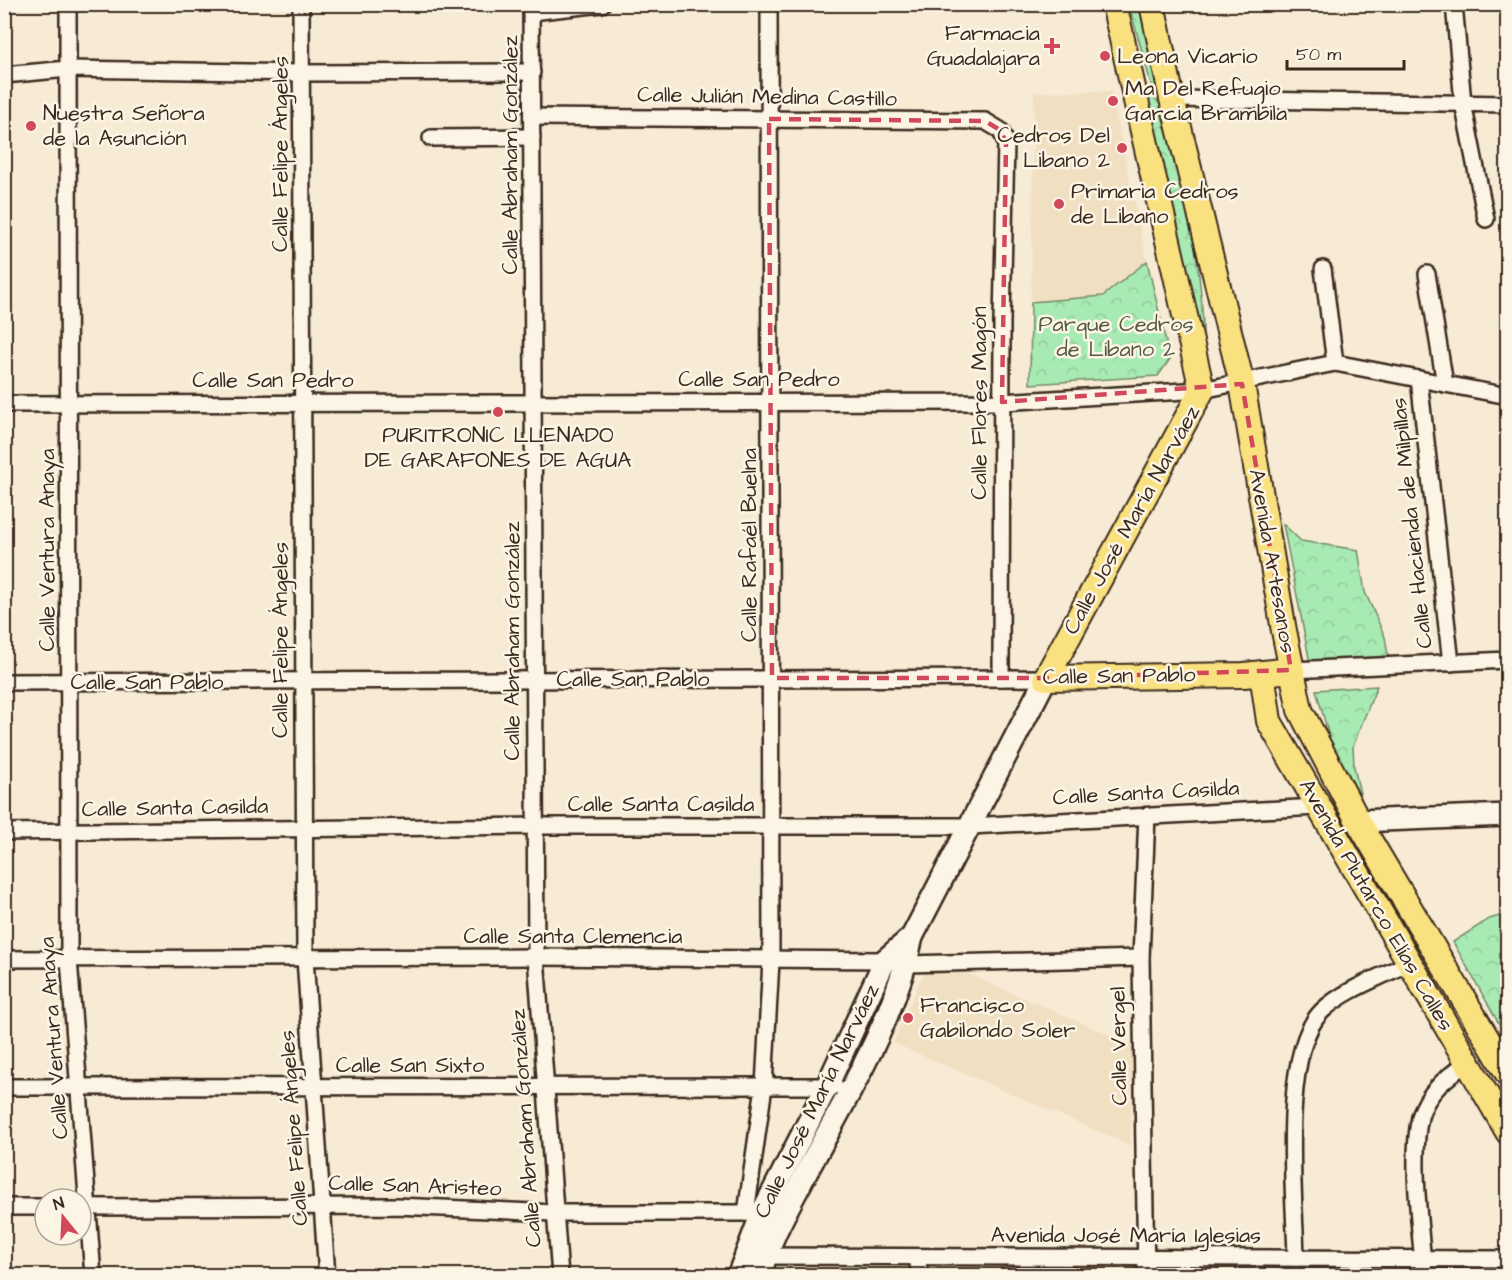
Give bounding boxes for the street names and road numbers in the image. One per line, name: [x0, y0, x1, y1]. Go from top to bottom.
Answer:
street label: Calle Abraham González: [495, 35, 526, 275]
street label: Calle Felipe Ángeles: [265, 56, 297, 252]
street label: Calle Julián Medina Castillo: [637, 79, 898, 115]
street label: Calle Flores Magón: [964, 306, 996, 500]
street label: Calle San Pedro: [678, 364, 840, 395]
street label: Calle San Pedro: [192, 365, 354, 396]
street label: Calle Hacienda de Milpillas: [1383, 396, 1441, 650]
street label: Calle José María Narváez: [1056, 400, 1208, 640]
street label: Calle Rafaél Buelna: [734, 448, 765, 642]
street label: Calle Ventura Anaya: [32, 449, 64, 651]
street label: Avenida Artesanos: [1241, 466, 1303, 656]
street label: Calle Abraham González: [497, 521, 528, 761]
street label: Calle Felipe Ángeles: [265, 542, 297, 738]
street label: Calle San Pablo: [1042, 659, 1196, 693]
street label: Calle San Pablo: [557, 664, 710, 695]
street label: Calle San Pablo: [71, 667, 224, 698]
street label: Calle Santa Casilda: [1052, 773, 1240, 813]
street label: Avenida Plutarco Elías Calles: [1291, 773, 1461, 1037]
street label: Calle Santa Casilda: [568, 789, 754, 820]
street label: Calle Santa Casilda: [81, 791, 269, 825]
street label: Calle Santa Clemencia: [463, 921, 683, 952]
street label: Calle Ventura Anaya: [31, 936, 78, 1140]
street label: Calle José María Narváez: [747, 978, 887, 1224]
street label: Calle Vergel: [1102, 986, 1137, 1106]
street label: Calle Abraham González: [502, 1008, 550, 1248]
street label: Calle Felipe Ángeles: [272, 1029, 317, 1227]
street label: Calle San Sixto: [336, 1050, 485, 1081]
street label: Calle San Aristeo: [328, 1167, 503, 1205]
street label: Avenida José María Iglesias: [991, 1220, 1261, 1252]

